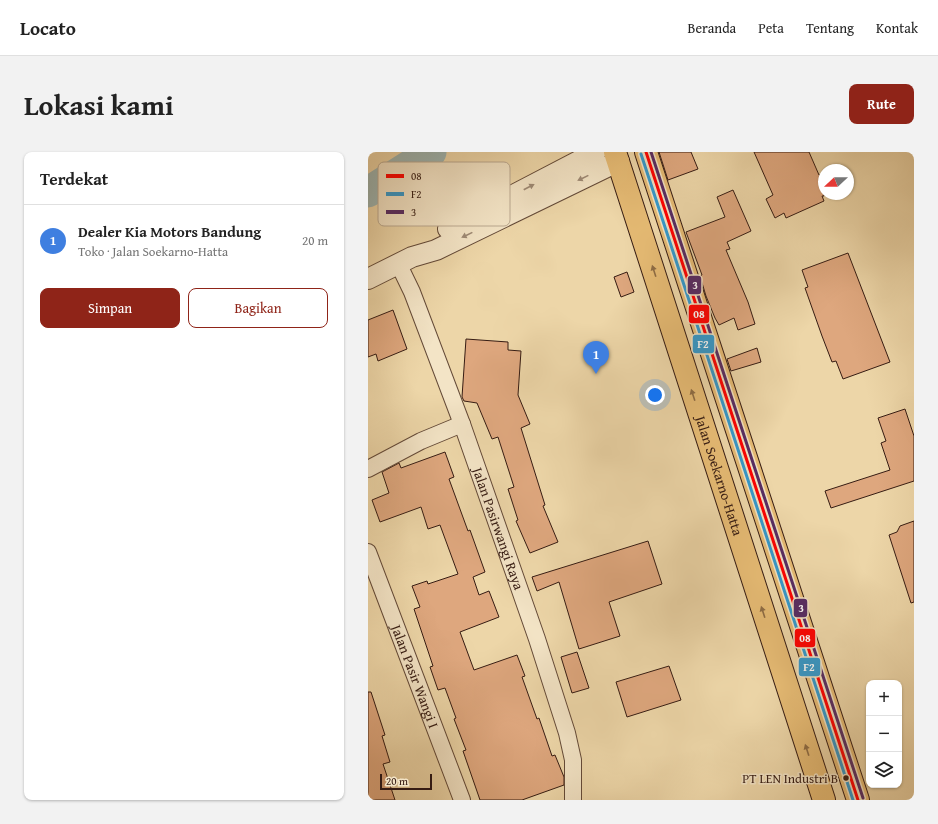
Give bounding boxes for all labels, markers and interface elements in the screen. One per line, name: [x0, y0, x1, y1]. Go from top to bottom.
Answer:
text: Locato: [20, 14, 76, 42]
text: Beranda: [688, 18, 736, 38]
text: Peta: [758, 18, 784, 38]
text: Tentang: [806, 18, 854, 38]
text: Kontak: [876, 18, 918, 38]
text: Lokasi kami: [24, 84, 174, 125]
button: Rute: [849, 84, 914, 124]
legend: [378, 162, 510, 226]
north arrow: [818, 164, 854, 200]
text: Terdekat: [40, 166, 108, 191]
text: 08: [411, 168, 422, 184]
one-way arrow: [578, 175, 589, 181]
one-way arrow: [523, 184, 535, 190]
text: F2: [411, 186, 422, 202]
text: 3: [411, 204, 416, 220]
text: Dealer Kia Motors Bandung: [78, 221, 261, 242]
text: 1: [50, 231, 56, 250]
text: 20 m: [302, 231, 328, 250]
one-way arrow: [461, 232, 472, 238]
text: Toko · Jalan Soekarno-Hatta: [78, 242, 228, 261]
one-way arrow: [650, 265, 656, 277]
line badge: 3: [687, 275, 702, 295]
text: 3: [692, 277, 698, 293]
button: Simpan: [40, 288, 180, 328]
button: Bagikan: [188, 288, 328, 328]
line badge: 08: [688, 304, 710, 324]
text: 08: [693, 306, 705, 322]
line badge: F2: [692, 334, 715, 354]
text: F2: [697, 336, 709, 352]
pin: 1: [583, 341, 609, 374]
your location: [645, 385, 665, 405]
one-way arrow: [690, 388, 696, 400]
street label: Jalan Soekarno-Hatta: [690, 411, 748, 538]
street label: Jalan Pasirwangi Raya: [467, 463, 529, 593]
line badge: 3: [793, 598, 808, 618]
text: 3: [798, 600, 804, 616]
one-way arrow: [760, 606, 766, 618]
street label: Jalan Pasir Wangi I: [386, 620, 444, 731]
line badge: 08: [794, 628, 816, 648]
text: 08: [799, 630, 811, 646]
line badge: F2: [798, 657, 821, 677]
text: F2: [803, 659, 815, 675]
map controls: [866, 680, 902, 788]
button: +: [866, 680, 902, 716]
button: −: [866, 716, 902, 752]
one-way arrow: [804, 743, 810, 755]
button: layers: [866, 752, 902, 788]
place label: PT LEN Industri B: [742, 769, 838, 788]
scale bar: [380, 772, 432, 791]
text: 20 m: [386, 773, 408, 789]
marker: PT LEN Industri B: [841, 773, 851, 783]

